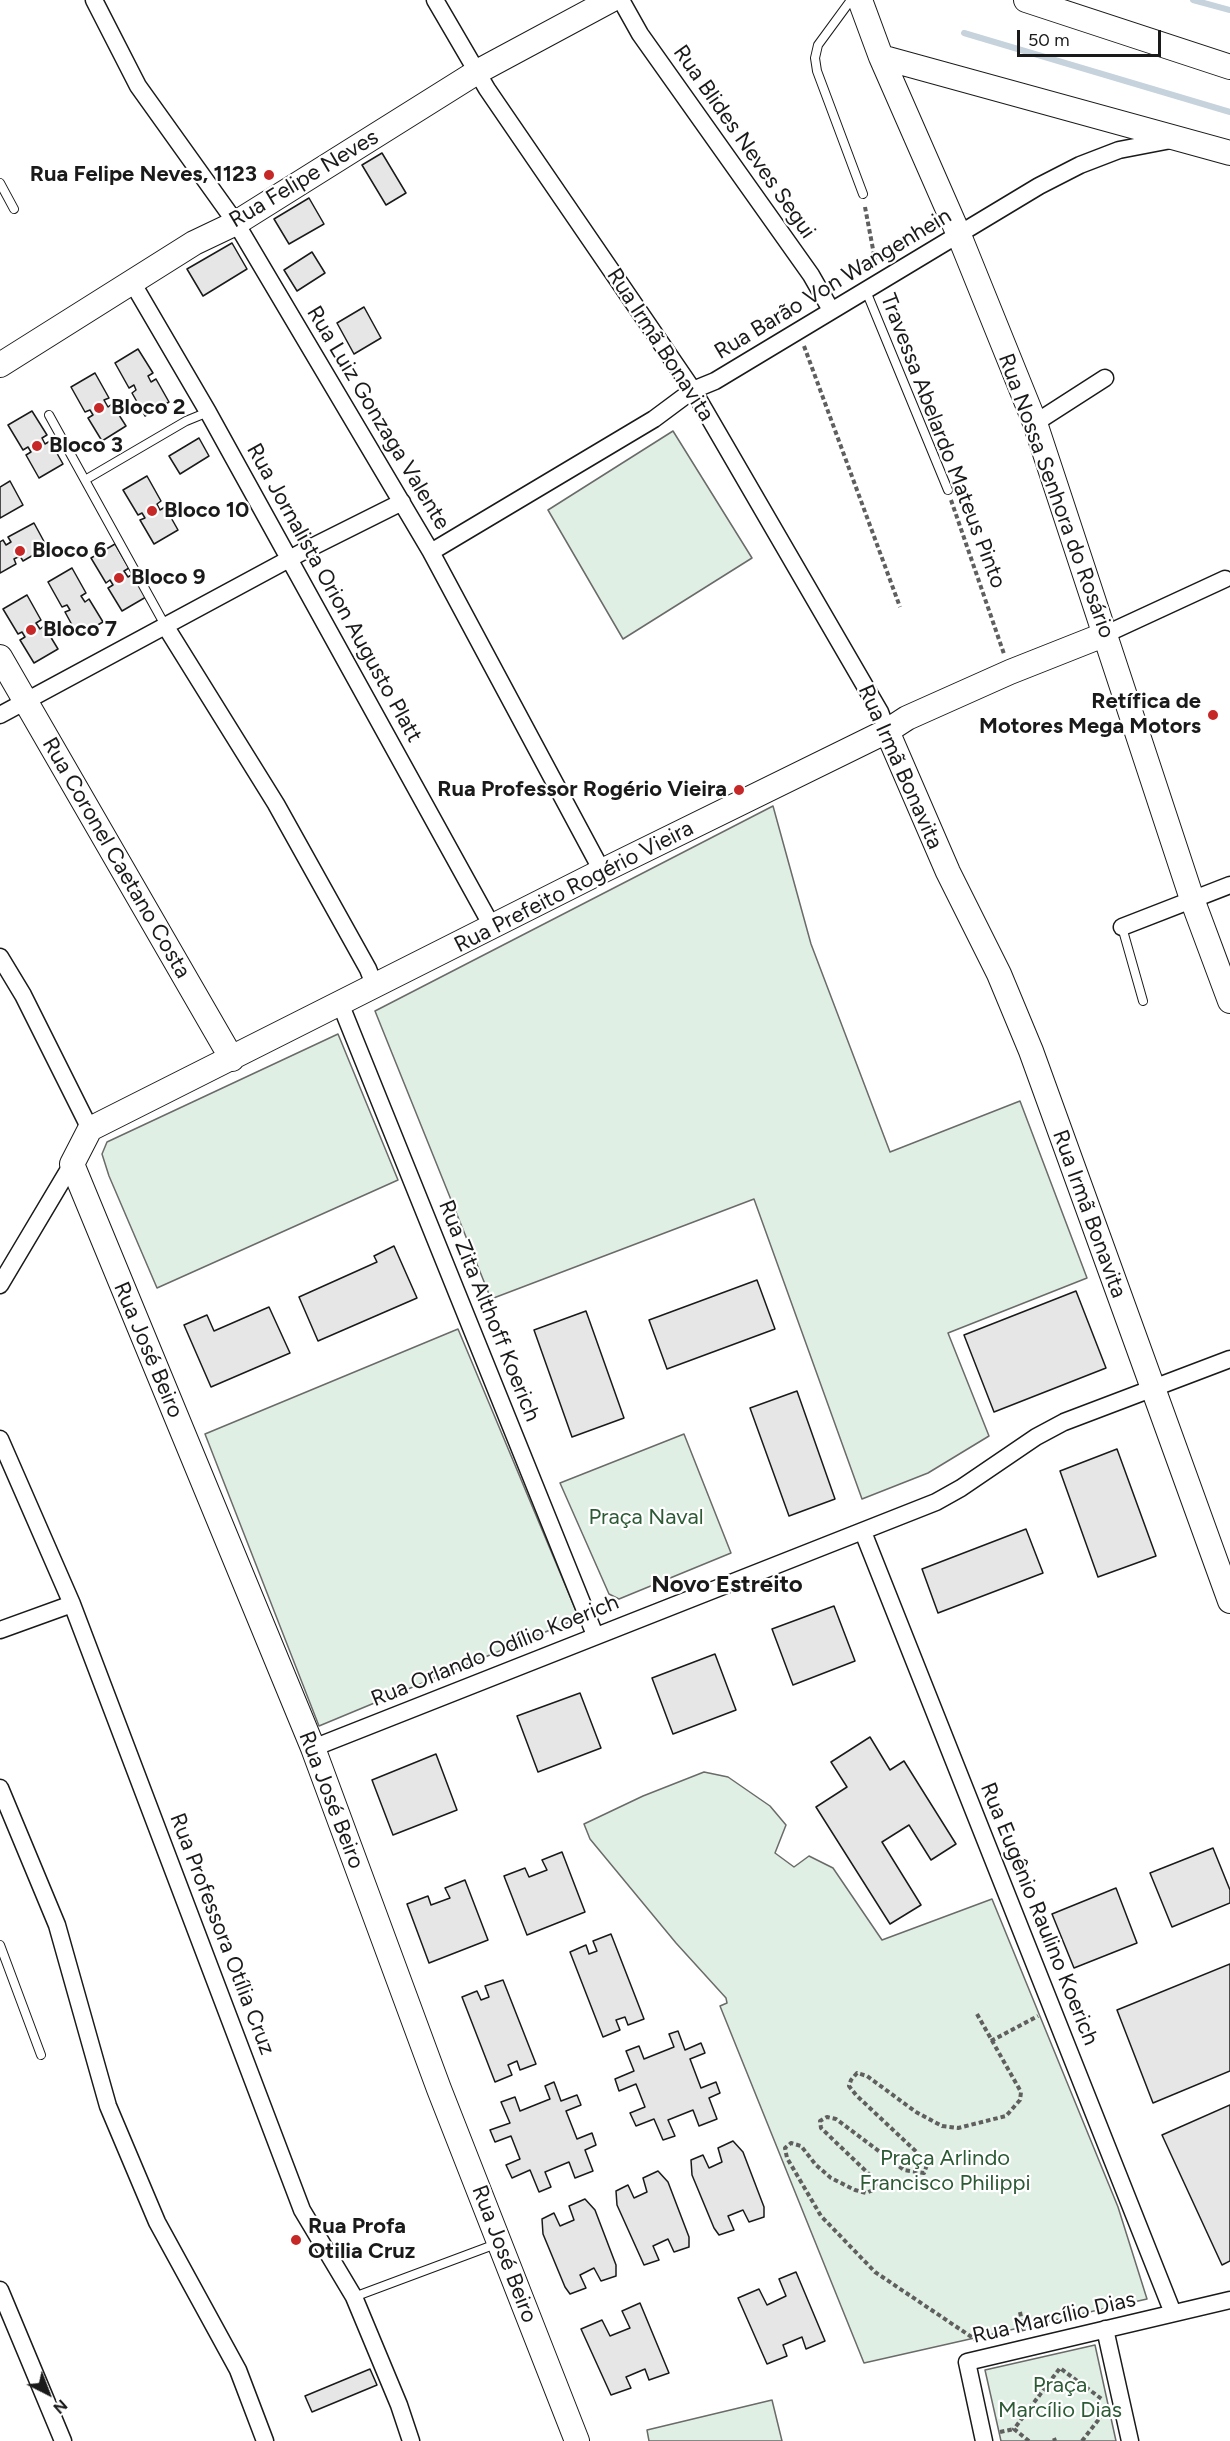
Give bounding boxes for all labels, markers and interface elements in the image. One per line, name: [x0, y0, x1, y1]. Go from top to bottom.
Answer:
scale bar: [1020, 18, 1164, 56]
text: 50 m: [1028, 29, 1070, 51]
street label: Rua Blides Neves Segui: [667, 40, 821, 244]
street label: Rua Felipe Neves: [225, 124, 383, 234]
place label: Rua Felipe Neves, 1123: [30, 162, 257, 188]
marker: Rua Felipe Neves, 1123: [262, 168, 276, 182]
street label: Rua Barão Von Wangenhein: [710, 203, 956, 365]
street label: Rua Irmã Bonavita: [601, 264, 719, 426]
street label: Travessa Abelardo Mateus Pinto: [874, 290, 1012, 592]
street label: Rua Luiz Gonzaga Valente: [301, 301, 455, 535]
street label: Rua Nossa Senhora do Rosário: [992, 350, 1120, 642]
place label: Bloco 2: [111, 395, 185, 421]
marker: Bloco 2: [92, 401, 106, 415]
place label: Bloco 3: [49, 433, 123, 459]
marker: Bloco 3: [30, 439, 44, 453]
street label: Rua Jornalista Orion Augusto Platt: [241, 439, 427, 747]
place label: Bloco 10: [164, 498, 249, 524]
marker: Bloco 10: [145, 504, 159, 518]
place label: Bloco 6: [32, 538, 106, 564]
marker: Bloco 6: [13, 544, 27, 558]
place label: Bloco 9: [131, 565, 205, 591]
marker: Bloco 9: [112, 571, 126, 585]
place label: Bloco 7: [43, 617, 117, 643]
marker: Bloco 7: [24, 623, 38, 637]
street label: Rua Irmã Bonavita: [852, 681, 948, 853]
place label: Retífica de Motores Mega Motors: [979, 689, 1201, 740]
marker: Retífica de Motores Mega Motors: [1206, 708, 1220, 722]
street label: Rua Coronel Caetano Costa: [36, 733, 196, 983]
place label: Rua Professor Rogério Vieira: [437, 777, 727, 803]
marker: Rua Professor Rogério Vieira: [732, 783, 746, 797]
street label: Rua Prefeito Rogério Vieira: [450, 815, 698, 959]
street label: Rua Irmã Bonavita: [1046, 1126, 1132, 1302]
street label: Rua Zita Althoff Koerich: [433, 1197, 545, 1425]
street label: Rua José Beiro: [107, 1278, 189, 1422]
park label: Praça Naval: [588, 1505, 704, 1531]
district label: Novo Estreito: [651, 1571, 803, 1599]
street label: Rua Orlando Odílio Koerich: [367, 1589, 623, 1713]
street label: Rua José Beiro: [293, 1727, 369, 1873]
street label: Rua Eugênio Raulino Koerich: [974, 1779, 1104, 2049]
street label: Rua Professora Otília Cruz: [164, 1810, 280, 2058]
park label: Praça Arlindo Francisco Philippi: [859, 2146, 1031, 2198]
street label: Rua José Beiro: [466, 2181, 542, 2327]
place label: Rua Profa Otilia Cruz: [308, 2214, 415, 2266]
marker: Rua Profa Otilia Cruz: [289, 2233, 303, 2247]
street label: Rua Marcílio Dias: [970, 2286, 1138, 2350]
north arrow: [18, 2363, 78, 2423]
park label: Praça Marcílio Dias: [998, 2373, 1122, 2424]
text: N: [49, 2396, 71, 2418]

